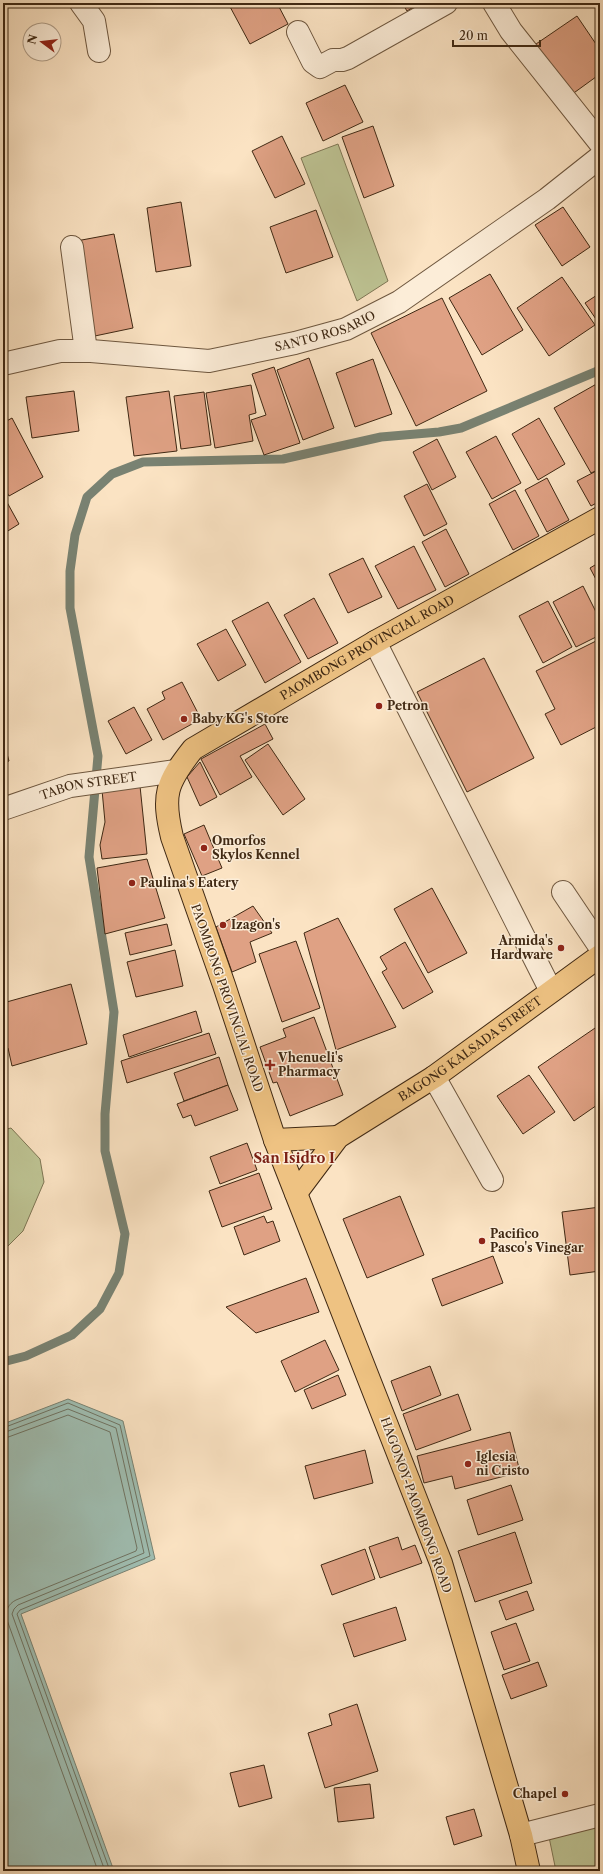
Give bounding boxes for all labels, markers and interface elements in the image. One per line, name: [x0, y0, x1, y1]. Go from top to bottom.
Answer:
north arrow: [22, 22, 62, 62]
scale bar: [453, 22, 540, 48]
text: 20 m: [459, 28, 488, 43]
text: N: [24, 33, 40, 46]
street label: SANTO ROSARIO: [273, 307, 378, 354]
street label: PAOMBONG PROVINCIAL ROAD: [277, 592, 457, 703]
place label: Petron: [387, 698, 429, 713]
marker: Petron: [374, 701, 384, 711]
place label: Baby KG's Store: [192, 711, 289, 726]
marker: Baby KG's Store: [179, 714, 189, 724]
street label: TABON STREET: [38, 769, 138, 803]
place label: Omorfos Skylos Kennel: [212, 833, 300, 862]
marker: Omorfos Skylos Kennel: [199, 843, 209, 853]
place label: Paulina's Eatery: [140, 875, 239, 890]
marker: Paulina's Eatery: [127, 878, 137, 888]
street label: PAOMBONG PROVINCIAL ROAD: [188, 902, 267, 1094]
place label: Izagon's: [231, 917, 281, 932]
marker: Izagon's: [218, 920, 228, 930]
place label: Armida's Hardware: [491, 933, 553, 962]
marker: Armida's Hardware: [556, 943, 566, 953]
street label: BAGONG KALSADA STREET: [395, 993, 545, 1104]
place label: Vhenueli's Pharmacy: [277, 1050, 343, 1079]
marker: Vhenueli's Pharmacy: [265, 1060, 275, 1070]
district label: San Isidro I: [253, 1149, 335, 1167]
place label: Pacifico Pasco's Vinegar: [490, 1226, 584, 1255]
marker: Pacifico Pasco's Vinegar: [477, 1236, 487, 1246]
street label: HAGONOY-PAOMBONG ROAD: [378, 1415, 455, 1595]
place label: Iglesia ni Cristo: [476, 1449, 530, 1478]
marker: Iglesia ni Cristo: [463, 1459, 473, 1469]
place label: Chapel: [513, 1786, 557, 1801]
marker: Chapel: [560, 1789, 570, 1799]

